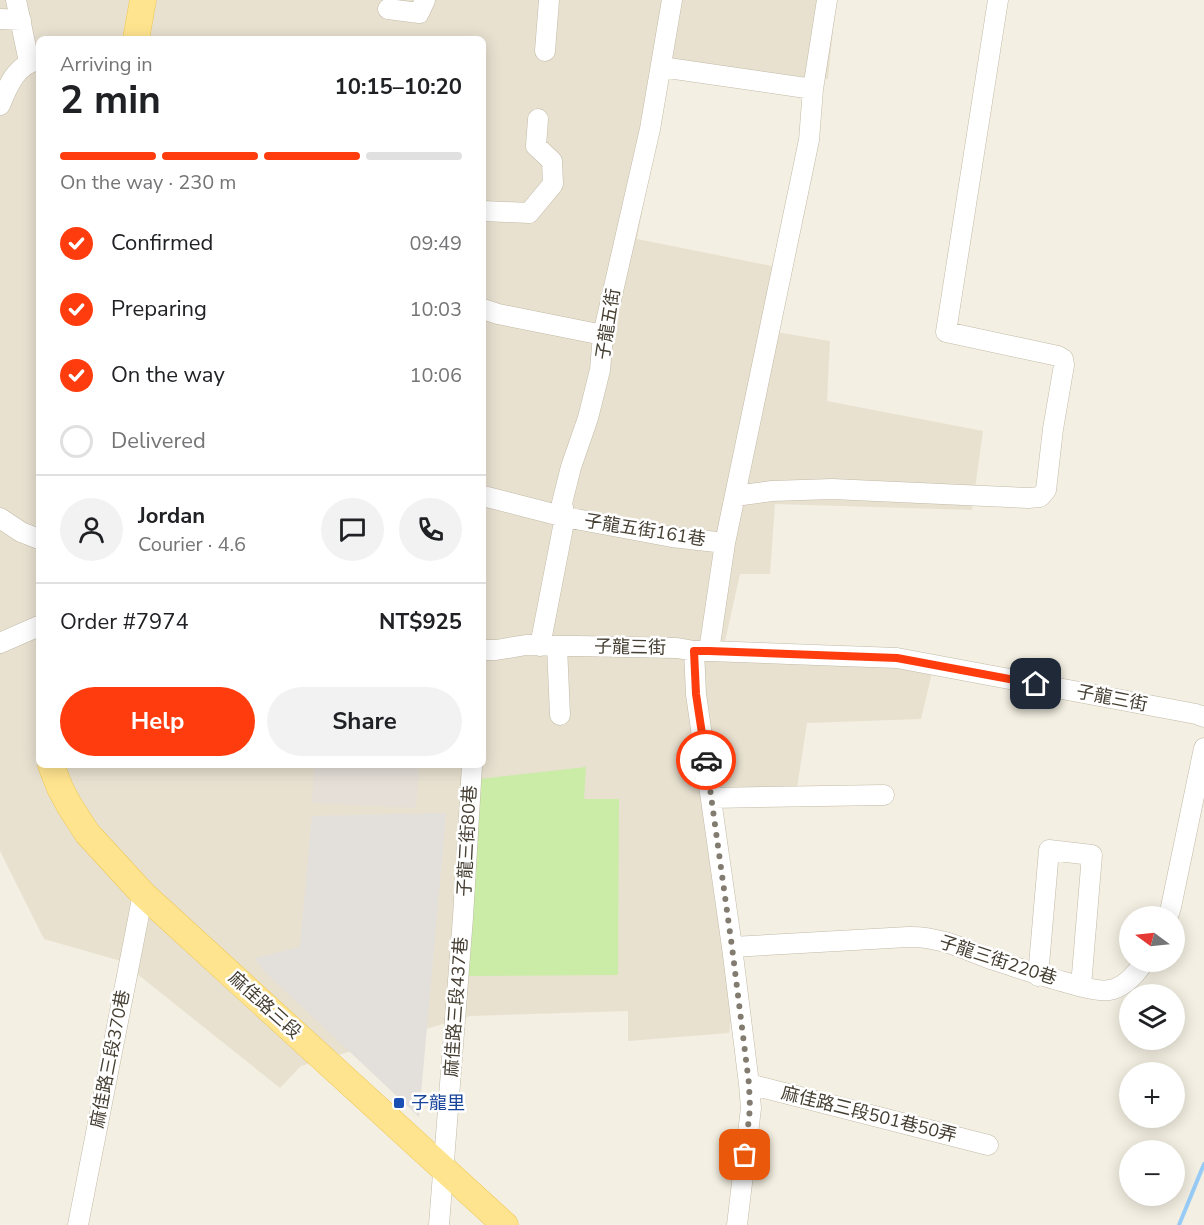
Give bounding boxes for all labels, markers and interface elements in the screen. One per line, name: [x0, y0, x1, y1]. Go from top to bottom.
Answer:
text: Arriving in: [60, 51, 153, 78]
text: 10:15–10:20: [334, 72, 462, 102]
text: 2 min: [60, 74, 161, 127]
text: On the way · 230 m: [60, 169, 236, 196]
icon: check: [60, 227, 93, 260]
text: Confirmed: [111, 228, 213, 258]
text: 09:49: [409, 230, 462, 257]
street label: 子龍五街: [591, 287, 625, 361]
icon: check: [60, 293, 93, 326]
text: Preparing: [111, 294, 207, 324]
text: 10:03: [409, 296, 462, 323]
icon: check: [60, 359, 93, 392]
text: On the way: [111, 360, 225, 390]
text: 10:06: [409, 362, 462, 389]
text: Delivered: [111, 426, 206, 456]
button: person: [60, 498, 123, 561]
button: chat: [321, 498, 384, 561]
button: phone: [399, 498, 462, 561]
text: Jordan: [138, 501, 205, 531]
street label: 子龍五街161巷: [583, 509, 707, 551]
text: Courier · 4.6: [138, 531, 246, 558]
text: Order #7974: [60, 607, 189, 637]
text: NT$925: [379, 607, 462, 637]
street label: 子龍三街: [594, 634, 666, 660]
pin: [1010, 658, 1061, 709]
icon: home: [1019, 667, 1052, 700]
street label: 子龍三街: [1074, 679, 1150, 717]
button: Help: [60, 687, 255, 756]
button: Share: [267, 687, 462, 756]
courier: [676, 730, 736, 790]
icon: car: [690, 744, 723, 777]
street label: 子龍三街80巷: [452, 785, 482, 897]
north arrow: [1119, 906, 1185, 972]
map controls: [1119, 906, 1185, 1206]
street label: 子龍三街220巷: [936, 930, 1060, 990]
street label: 麻佳路三段437巷: [439, 936, 473, 1078]
street label: 麻佳路三段: [224, 966, 306, 1044]
button: layers: [1119, 984, 1185, 1050]
street label: 麻佳路三段370巷: [85, 988, 135, 1130]
button: +: [1119, 1062, 1185, 1128]
street label: 麻佳路三段501巷50弄: [779, 1081, 959, 1147]
place label: 子龍里: [411, 1091, 465, 1115]
marker: 子龍里: [392, 1096, 406, 1110]
pin: [719, 1129, 770, 1180]
icon: bag: [728, 1138, 761, 1171]
button: −: [1119, 1140, 1185, 1206]

